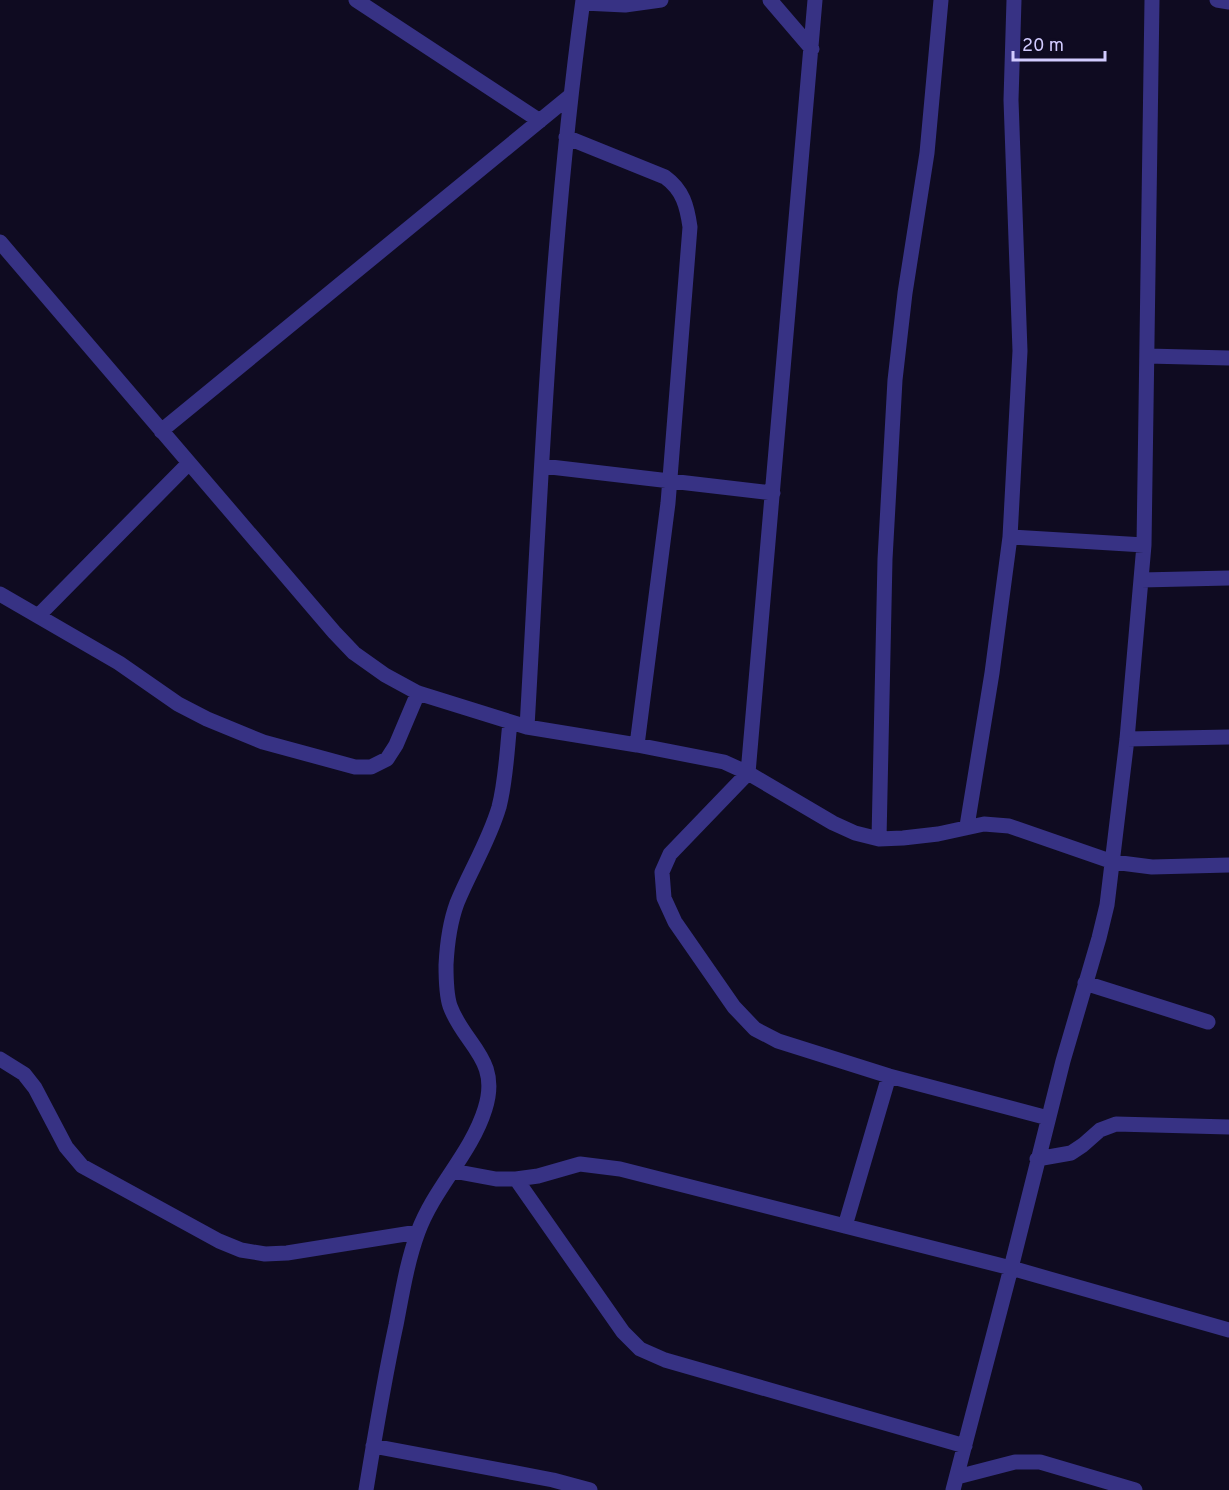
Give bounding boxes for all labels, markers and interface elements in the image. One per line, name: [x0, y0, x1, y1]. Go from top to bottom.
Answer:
scale bar: [1013, 24, 1104, 62]
text: 20 m: [1022, 35, 1064, 58]

